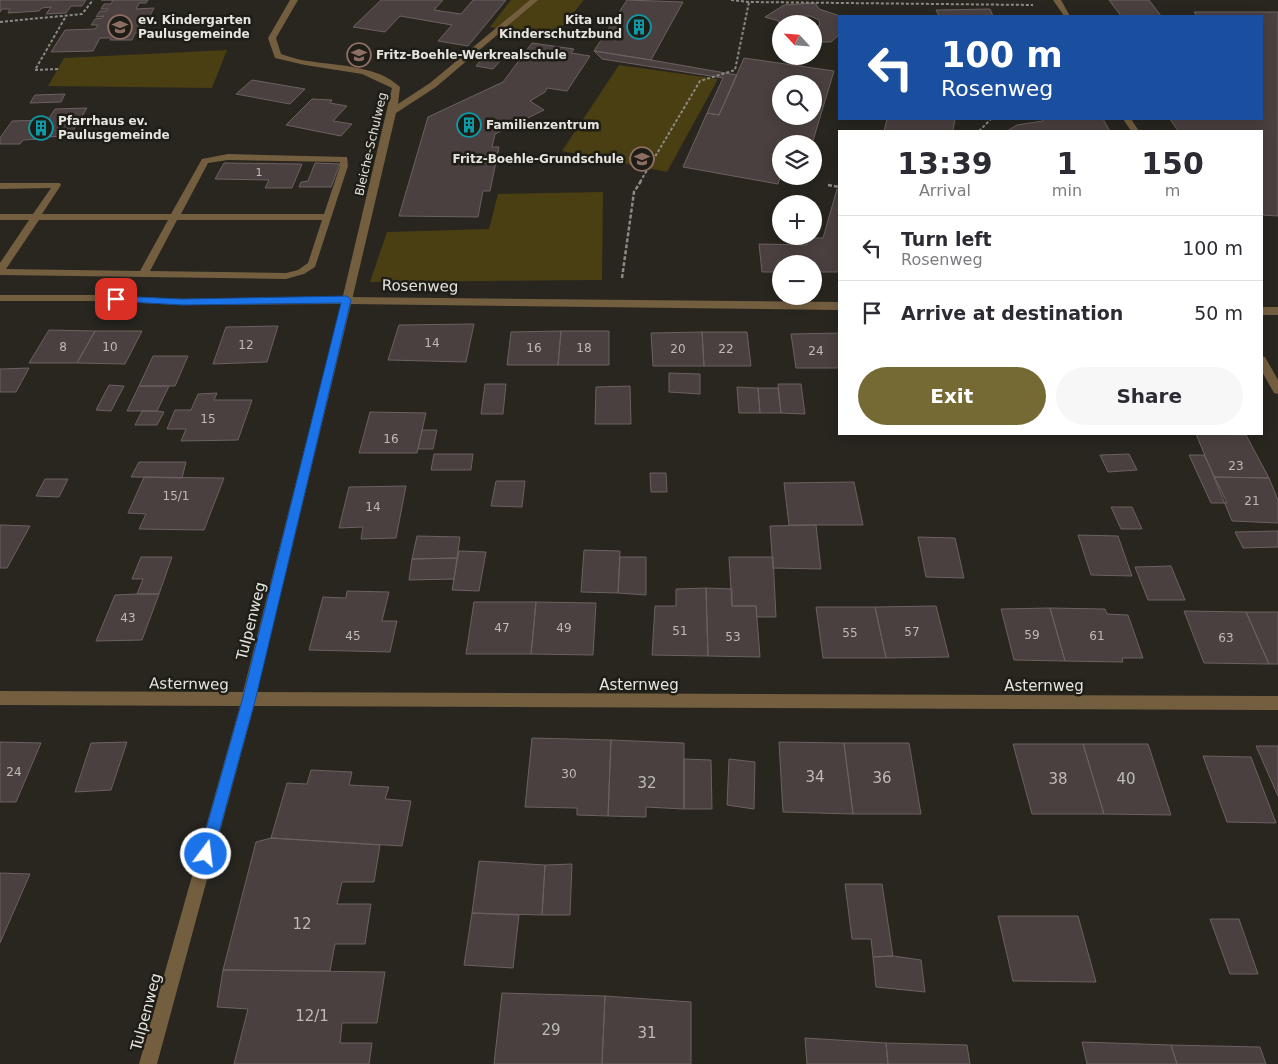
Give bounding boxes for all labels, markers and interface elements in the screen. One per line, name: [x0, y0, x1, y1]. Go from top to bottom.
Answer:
place label: ev. Kindergarten Paulusgemeinde: [138, 13, 251, 41]
place label: Kita und Kinderschutzbund: [499, 13, 622, 41]
school or university icon: ev. Kindergarten Paulusgemeinde: [107, 14, 133, 40]
building icon: Kita und Kinderschutzbund: [626, 14, 652, 40]
north arrow: [772, 15, 822, 65]
map controls: [772, 15, 822, 305]
icon: left: [858, 35, 923, 100]
text: 100 m: [941, 35, 1063, 75]
school or university icon: Fritz-Boehle-Werkrealschule: [346, 42, 372, 68]
place label: Fritz-Boehle-Werkrealschule: [376, 48, 567, 62]
button: search: [772, 75, 822, 125]
text: Rosenweg: [941, 76, 1053, 101]
street label: Bleiche-Schulweg: [352, 91, 390, 197]
building icon: Familienzentrum: [456, 112, 482, 138]
place label: Pfarrhaus ev. Paulusgemeinde: [58, 114, 170, 142]
building icon: Pfarrhaus ev. Paulusgemeinde: [28, 115, 54, 141]
place label: Familienzentrum: [486, 118, 599, 132]
button: layers: [772, 135, 822, 185]
school or university icon: Fritz-Boehle-Grundschule: [629, 146, 655, 172]
text: 13:39: [897, 146, 993, 181]
text: 1: [1056, 146, 1077, 181]
text: 150: [1141, 146, 1204, 181]
place label: Fritz-Boehle-Grundschule: [452, 152, 624, 166]
house number: 1: [256, 166, 263, 179]
text: Arrival: [919, 181, 971, 200]
text: min: [1052, 181, 1082, 200]
text: m: [1165, 181, 1180, 200]
button: +: [772, 195, 822, 245]
text: Turn left: [901, 228, 992, 250]
icon: left: [858, 234, 886, 262]
text: 100 m: [1182, 237, 1243, 259]
text: Rosenweg: [901, 250, 983, 269]
button: −: [772, 255, 822, 305]
street label: Rosenweg: [382, 276, 458, 296]
pin: [95, 278, 137, 320]
icon: arrive: [102, 285, 130, 313]
icon: arrive: [858, 299, 886, 327]
text: Arrive at destination: [901, 302, 1123, 324]
text: 50 m: [1194, 302, 1243, 324]
house number: 14: [424, 336, 440, 350]
house number: 12: [238, 338, 254, 352]
house number: 8: [59, 340, 67, 354]
house number: 10: [102, 340, 118, 354]
house number: 16: [526, 341, 542, 355]
house number: 18: [576, 341, 592, 355]
house number: 20: [670, 342, 686, 356]
house number: 22: [718, 342, 734, 356]
house number: 24: [808, 344, 824, 358]
button: Exit: [858, 367, 1046, 425]
button: Share: [1056, 367, 1243, 425]
house number: 15: [200, 412, 216, 426]
house number: 16: [383, 432, 399, 446]
house number: 23: [1228, 459, 1244, 473]
house number: 15/1: [163, 489, 189, 503]
house number: 21: [1244, 494, 1260, 508]
house number: 14: [365, 500, 381, 514]
street label: Tulpenweg: [232, 580, 269, 663]
house number: 43: [120, 611, 136, 625]
house number: 47: [494, 621, 510, 635]
house number: 49: [556, 621, 572, 635]
house number: 51: [672, 624, 688, 638]
house number: 57: [904, 625, 920, 639]
house number: 55: [842, 626, 858, 640]
house number: 59: [1024, 628, 1040, 642]
house number: 45: [345, 629, 361, 643]
house number: 61: [1089, 629, 1105, 643]
house number: 53: [725, 630, 741, 644]
house number: 63: [1218, 631, 1234, 645]
street label: Asternweg: [149, 674, 229, 694]
street label: Asternweg: [599, 676, 679, 694]
street label: Asternweg: [1004, 677, 1084, 695]
house number: 24: [6, 765, 22, 779]
house number: 30: [561, 767, 577, 781]
house number: 34: [805, 768, 825, 786]
house number: 36: [872, 769, 892, 787]
house number: 38: [1048, 770, 1068, 788]
house number: 40: [1116, 770, 1136, 788]
house number: 32: [637, 774, 657, 792]
position arrow: [179, 827, 231, 879]
house number: 12: [292, 915, 312, 933]
street label: Tulpenweg: [127, 971, 165, 1054]
house number: 12/1: [295, 1007, 329, 1025]
house number: 29: [541, 1021, 561, 1039]
house number: 31: [637, 1024, 657, 1042]

